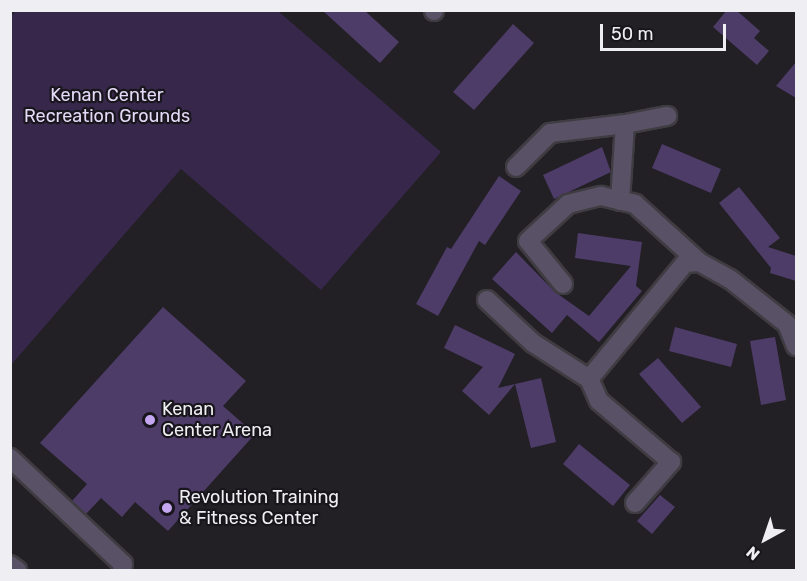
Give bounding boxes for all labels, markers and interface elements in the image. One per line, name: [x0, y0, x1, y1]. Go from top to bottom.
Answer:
scale bar: [603, 12, 729, 50]
text: 50 m: [611, 23, 654, 45]
park label: Kenan Center Recreation Grounds: [24, 85, 190, 128]
place label: Kenan Center Arena: [162, 399, 273, 442]
marker: Kenan Center Arena: [143, 413, 157, 427]
place label: Revolution Training & Fitness Center: [179, 487, 340, 530]
marker: Revolution Training & Fitness Center: [160, 501, 174, 515]
north arrow: [735, 509, 795, 569]
text: N: [743, 542, 764, 564]

